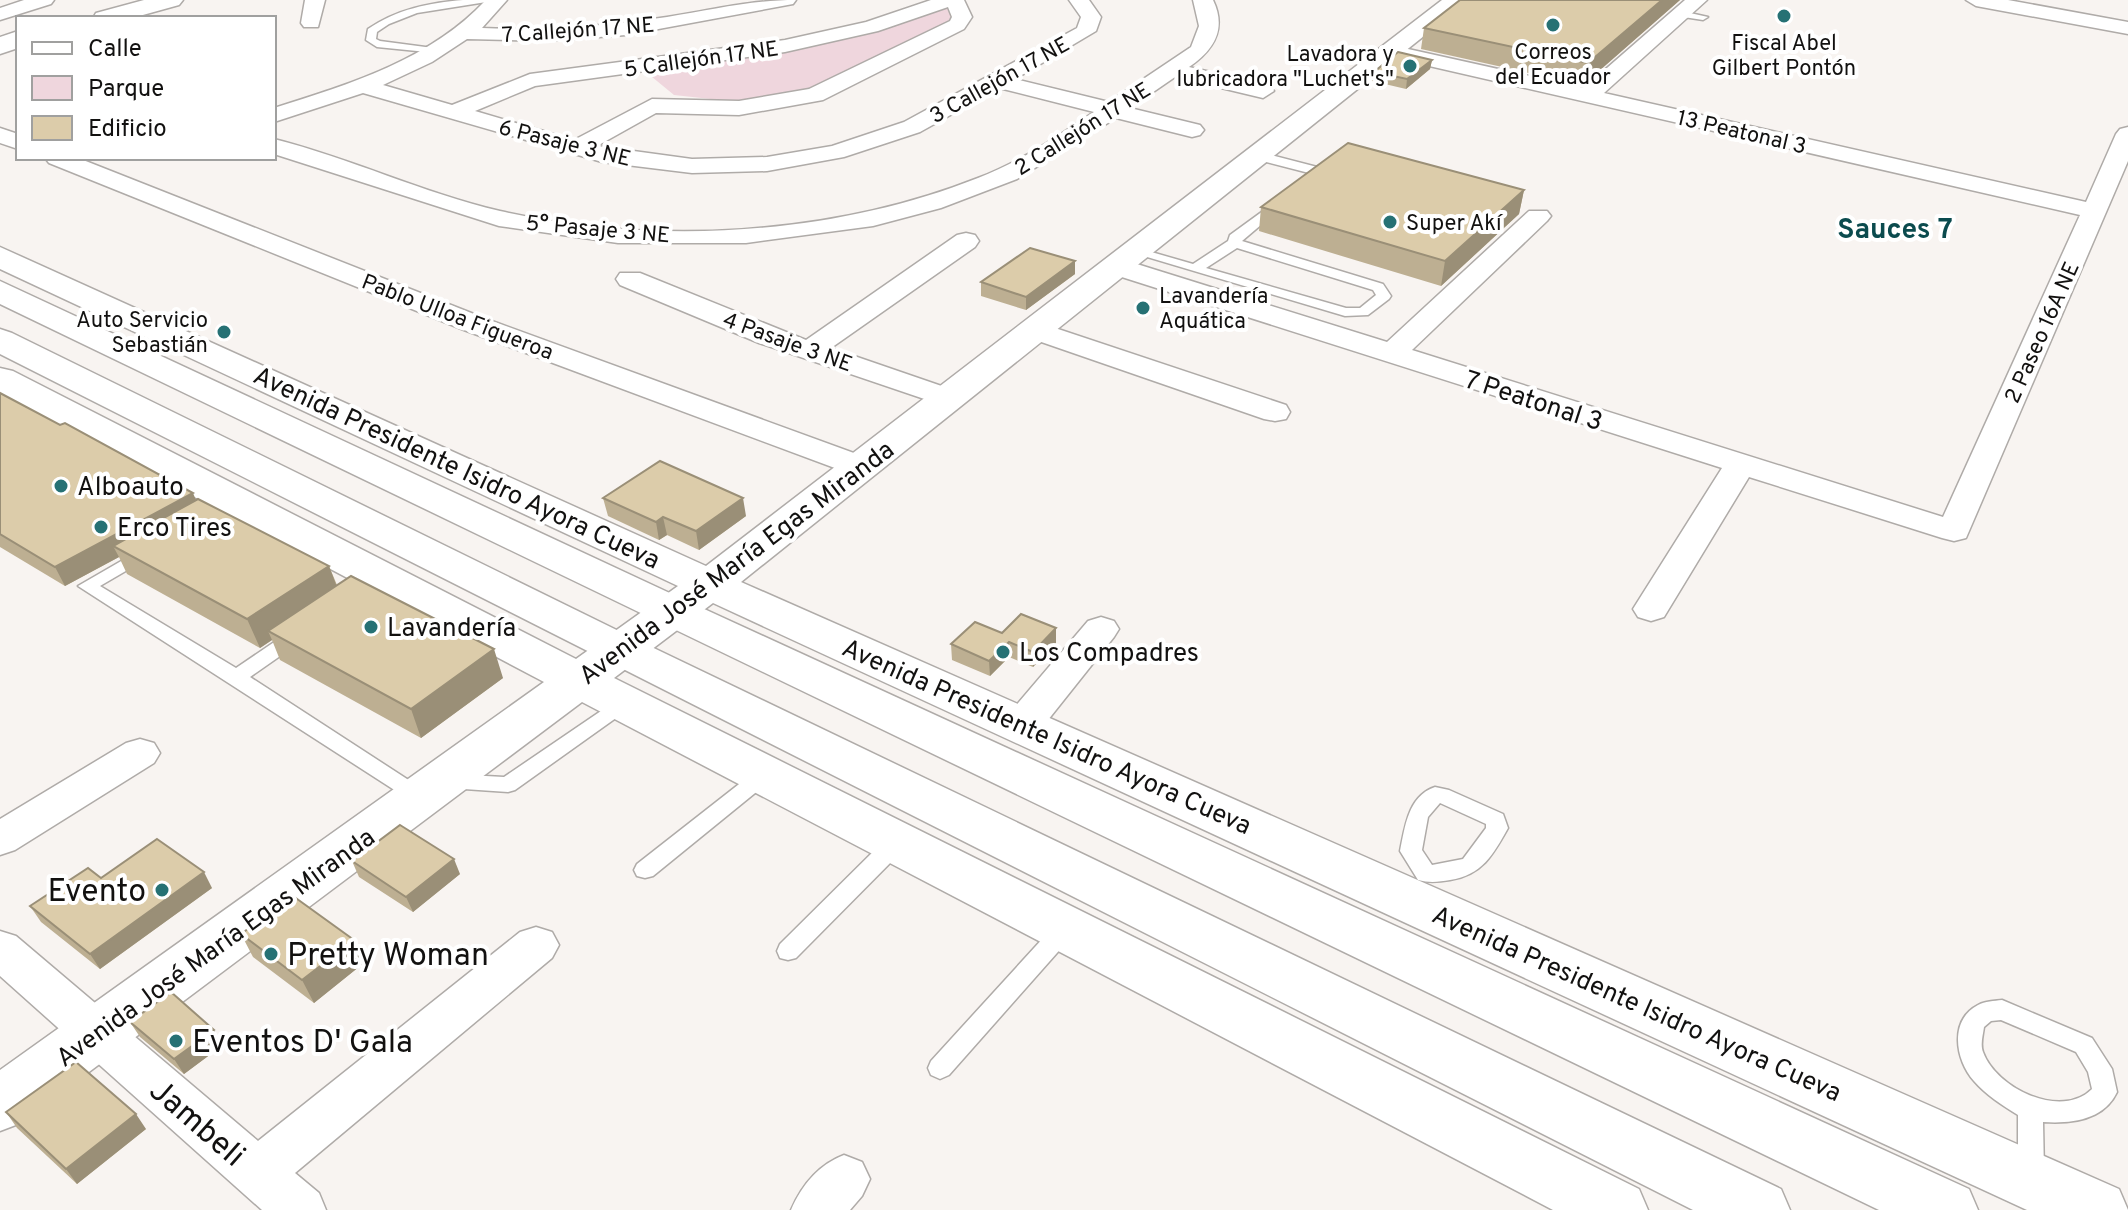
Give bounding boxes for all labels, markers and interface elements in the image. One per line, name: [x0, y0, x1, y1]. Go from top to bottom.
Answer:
marker: Fiscal Abel Gilbert Pontón: [1775, 7, 1793, 25]
street label: 7 Callejón 17 NE: [501, 13, 655, 50]
legend: [16, 16, 276, 160]
marker: Correos del Ecuador: [1544, 16, 1562, 34]
place label: Fiscal Abel Gilbert Pontón: [1712, 31, 1856, 83]
street label: 3 Callejón 17 NE: [926, 32, 1075, 131]
text: Calle: [88, 35, 142, 65]
street label: 5 Callejón 17 NE: [622, 36, 780, 85]
place label: Correos del Ecuador: [1495, 40, 1611, 92]
place label: Lavadora y lubricadora "Luchet's": [1177, 42, 1394, 94]
marker: Lavadora y lubricadora "Luchet's": [1401, 57, 1419, 75]
text: Parque: [88, 75, 164, 105]
street label: 2 Callejón 17 NE: [1010, 77, 1157, 183]
street label: 13 Peatonal 3: [1674, 105, 1809, 161]
text: Edificio: [88, 115, 167, 145]
street label: 6 Pasaje 3 NE: [495, 115, 633, 174]
street label: 5° Pasaje 3 NE: [524, 211, 671, 250]
place label: Super Akí: [1406, 211, 1504, 238]
marker: Super Akí: [1381, 213, 1399, 231]
district label: Sauces 7: [1837, 213, 1953, 249]
street label: 2 Paseo 16A NE: [2000, 258, 2087, 408]
street label: Pablo Ulloa Figueroa: [357, 269, 557, 367]
place label: Lavandería Aquática: [1159, 284, 1268, 336]
marker: Lavandería Aquática: [1134, 299, 1152, 317]
street label: 4 Pasaje 3 NE: [719, 307, 856, 379]
place label: Auto Servicio Sebastián: [76, 308, 208, 360]
marker: Auto Servicio Sebastián: [215, 323, 233, 341]
street label: Avenida Presidente Isidro Ayora Cueva: [247, 360, 665, 578]
street label: 7 Peatonal 3: [1460, 365, 1606, 440]
street label: Avenida José María Egas Miranda: [573, 435, 902, 693]
place label: Alboauto: [77, 472, 184, 505]
marker: Alboauto: [52, 477, 70, 495]
place label: Erco Tires: [117, 513, 232, 546]
marker: Erco Tires: [92, 518, 110, 536]
place label: Lavandería: [387, 613, 516, 646]
marker: Lavandería: [362, 618, 380, 636]
street label: Avenida Presidente Isidro Ayora Cueva: [836, 633, 1256, 844]
place label: Los Compadres: [1019, 638, 1199, 671]
marker: Los Compadres: [994, 643, 1012, 661]
street label: Avenida José María Egas Miranda: [50, 822, 382, 1076]
place label: Evento: [48, 873, 146, 913]
marker: Evento: [153, 881, 171, 899]
street label: Avenida Presidente Isidro Ayora Cueva: [1426, 900, 1846, 1111]
place label: Pretty Woman: [287, 937, 489, 977]
marker: Pretty Woman: [262, 945, 280, 963]
place label: Eventos D' Gala: [192, 1024, 413, 1064]
marker: Eventos D' Gala: [167, 1032, 185, 1050]
street label: Jambeli: [140, 1072, 252, 1177]

